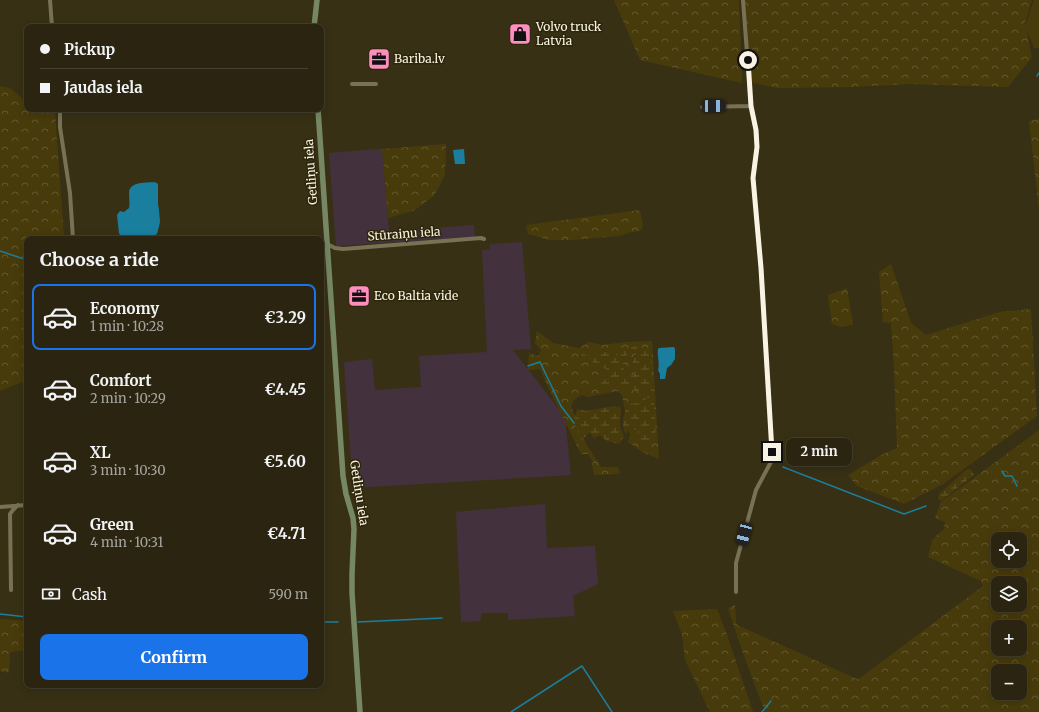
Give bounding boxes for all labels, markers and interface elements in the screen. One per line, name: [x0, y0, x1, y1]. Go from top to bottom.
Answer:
place label: Volvo truck Latvia: [535, 19, 602, 48]
shop icon: Volvo truck Latvia: [507, 21, 533, 47]
text: Pickup: [64, 40, 115, 59]
office icon: Bariba.lv: [366, 46, 392, 72]
place label: Bariba.lv: [394, 51, 445, 66]
route start: [739, 51, 757, 69]
text: Jaudas iela: [64, 78, 143, 97]
car: [702, 100, 726, 112]
street label: Getliņu iela: [301, 138, 321, 205]
street label: Stūraiņu iela: [367, 223, 442, 245]
text: Choose a ride: [40, 248, 159, 271]
office icon: Eco Baltia vide: [346, 283, 372, 309]
place label: Eco Baltia vide: [374, 288, 458, 303]
icon: car: [42, 299, 78, 335]
text: Economy: [90, 299, 159, 318]
text: €3.29: [264, 308, 306, 327]
text: 1 min · 10:28: [90, 318, 164, 335]
icon: car: [42, 371, 78, 407]
text: Comfort: [90, 371, 151, 390]
text: €4.45: [264, 380, 306, 399]
text: 2 min · 10:29: [90, 390, 166, 407]
callout: 2 min: [786, 438, 852, 466]
icon: car: [42, 443, 78, 479]
text: XL: [90, 443, 111, 462]
route end: [763, 443, 781, 461]
text: 2 min: [800, 443, 838, 460]
text: €5.60: [264, 452, 306, 471]
street label: Getliņu iela: [346, 459, 372, 527]
text: 3 min · 10:30: [90, 462, 166, 479]
icon: car: [42, 515, 78, 551]
text: Green: [90, 515, 134, 534]
car: [735, 521, 753, 547]
text: €4.71: [267, 524, 306, 543]
map controls: [991, 532, 1027, 700]
button: locate: [991, 532, 1027, 568]
text: 4 min · 10:31: [90, 534, 163, 551]
button: layers: [991, 576, 1027, 612]
icon: cash: [40, 583, 62, 605]
text: Cash: [72, 585, 107, 604]
text: 590 m: [269, 586, 308, 603]
button: +: [991, 620, 1027, 656]
button: Confirm: [40, 634, 308, 680]
button: −: [991, 664, 1027, 700]

